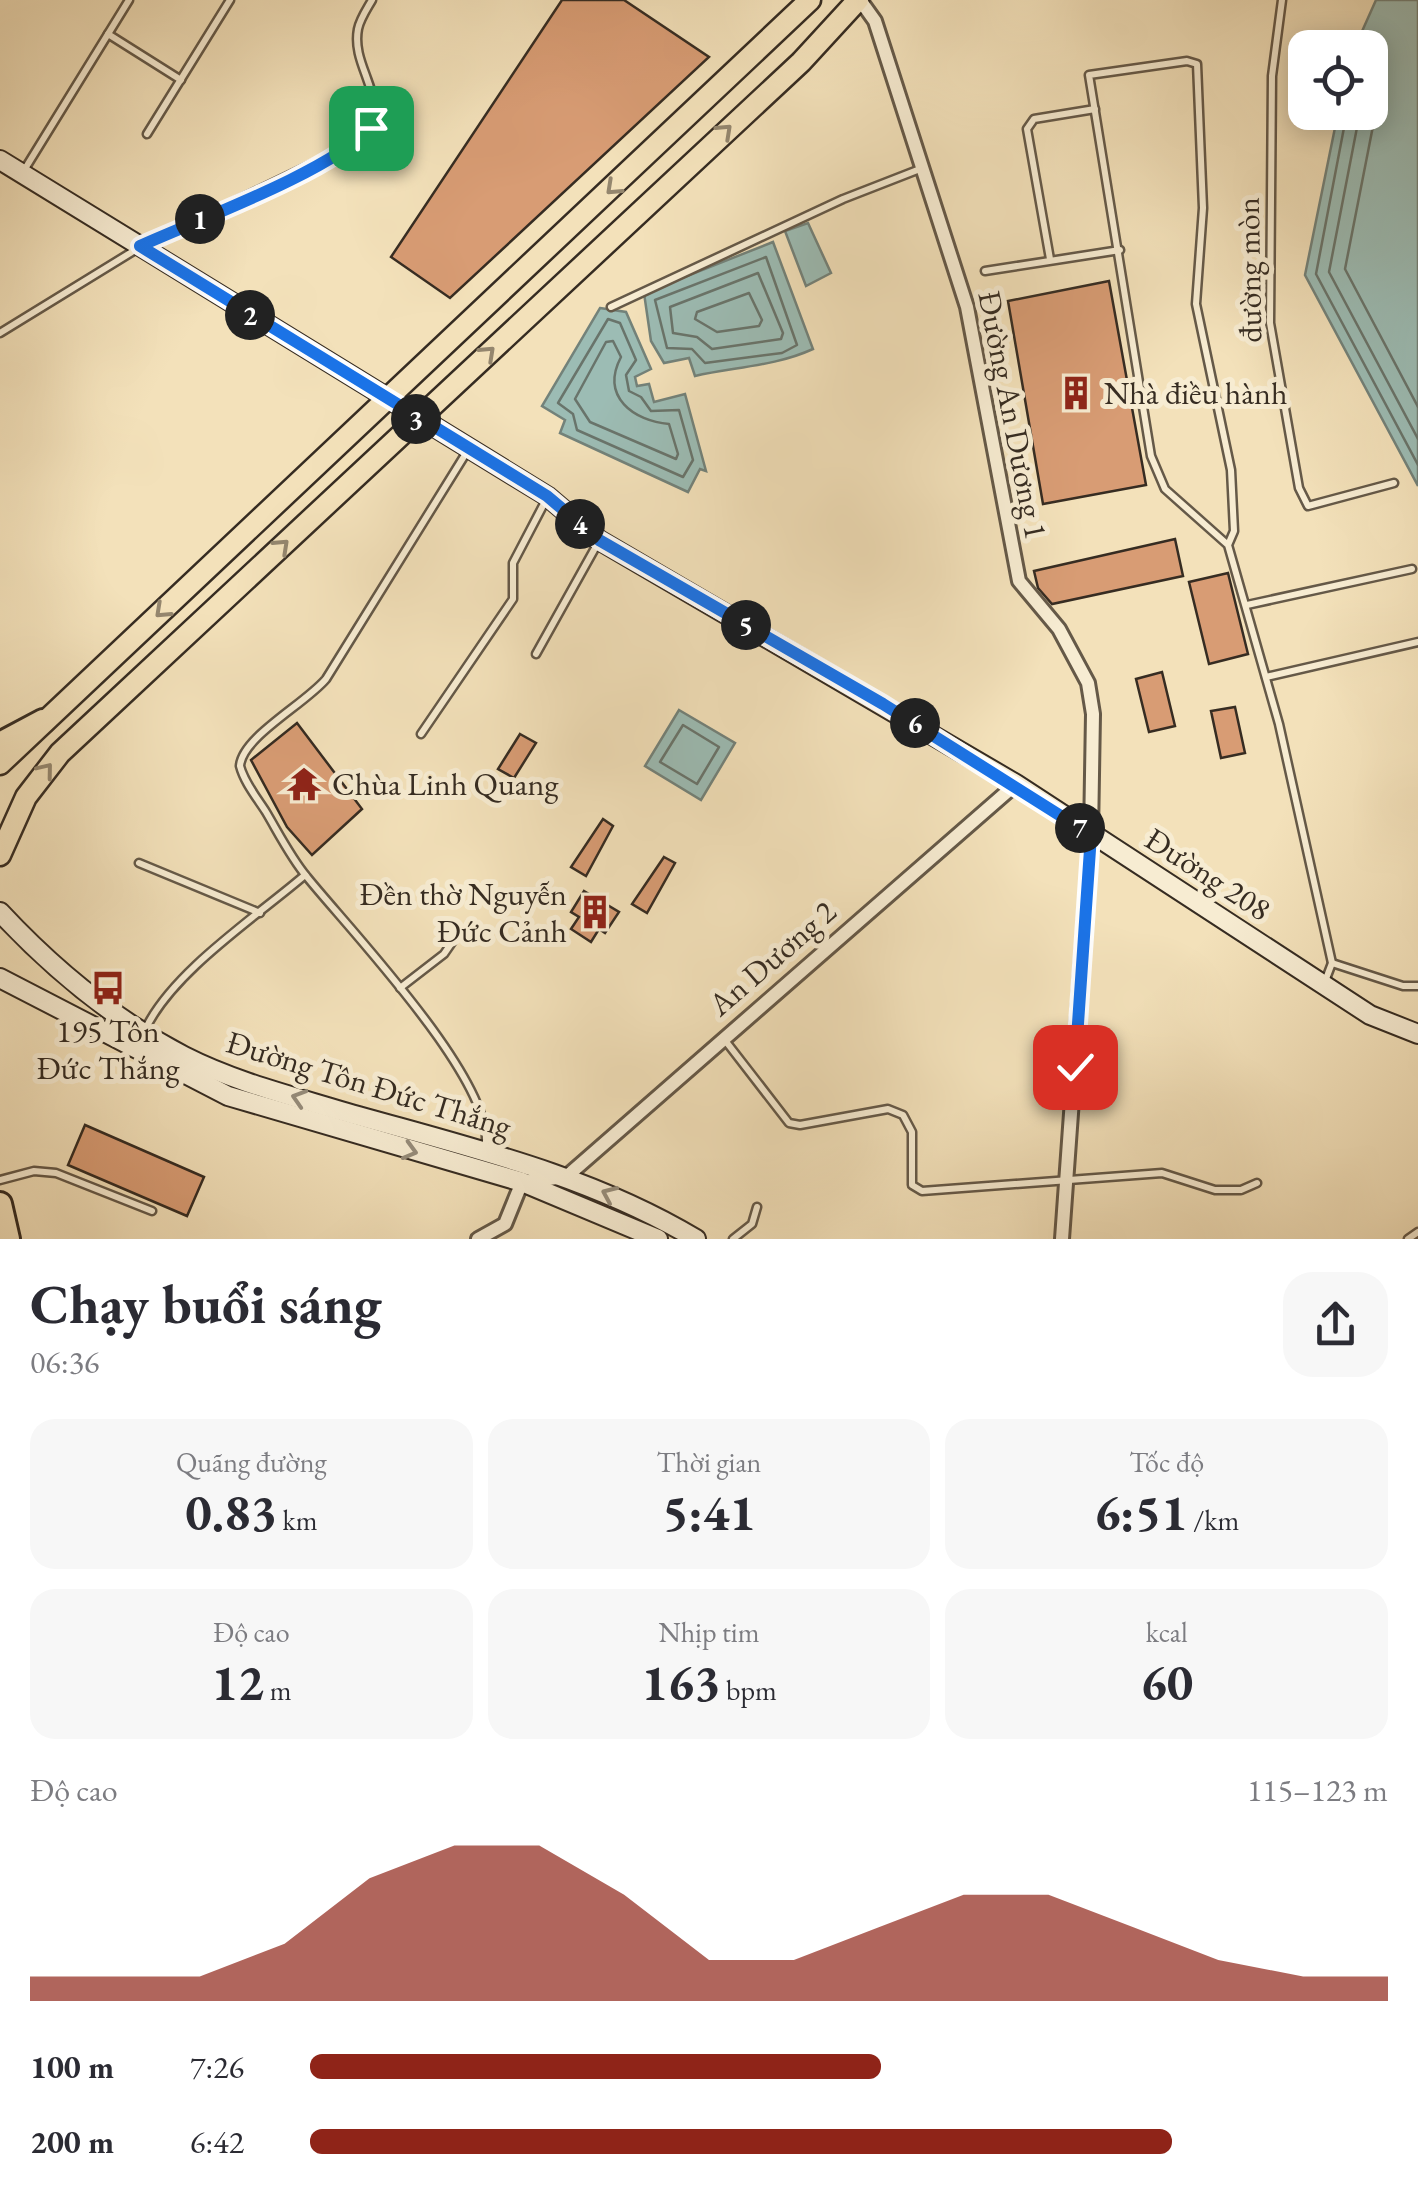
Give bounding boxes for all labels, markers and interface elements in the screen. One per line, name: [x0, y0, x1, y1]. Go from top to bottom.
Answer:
map controls: [1288, 30, 1388, 130]
button: locate: [1288, 30, 1388, 130]
pin: [329, 86, 414, 171]
icon: arrive: [344, 101, 399, 156]
one-way arrow: [714, 125, 732, 143]
one-way arrow: [607, 176, 625, 194]
pin: 1: [175, 194, 225, 244]
street label: đường mòn: [1227, 197, 1271, 343]
text: 1: [193, 201, 207, 237]
street label: Đường An Dương 1: [968, 287, 1058, 543]
pin: 2: [225, 290, 275, 340]
text: 2: [243, 297, 257, 333]
one-way arrow: [476, 347, 495, 365]
place label: Nhà điều hành: [1104, 372, 1287, 414]
building icon: Nhà điều hành: [1057, 374, 1095, 412]
pin: 3: [391, 394, 441, 444]
text: 3: [409, 401, 423, 437]
pin: 4: [555, 499, 605, 549]
text: 4: [573, 506, 587, 542]
one-way arrow: [270, 540, 289, 558]
one-way arrow: [155, 599, 173, 617]
pin: 5: [721, 600, 771, 650]
text: 5: [739, 607, 753, 643]
pin: 6: [890, 698, 940, 748]
text: 6: [908, 705, 922, 741]
one-way arrow: [35, 763, 53, 781]
place label: Chùa Linh Quang: [332, 763, 559, 805]
temple icon: Chùa Linh Quang: [285, 765, 323, 803]
pin: 7: [1055, 803, 1105, 853]
text: 7: [1073, 810, 1087, 846]
street label: Đường 208: [1137, 818, 1279, 930]
place label: Đền thờ Nguyễn Đức Cảnh: [359, 873, 567, 952]
street label: An Dương 2: [698, 890, 845, 1026]
building icon: Đền thờ Nguyễn Đức Cảnh: [576, 893, 614, 931]
bus stop icon: 195 Tôn Đức Thắng: [89, 969, 127, 1007]
place label: 195 Tôn Đức Thắng: [36, 1010, 181, 1089]
street label: Đường Tôn Đức Thắng: [221, 1021, 518, 1148]
pin: [1033, 1025, 1118, 1110]
icon: check: [1048, 1040, 1103, 1095]
one-way arrow: [291, 1089, 308, 1110]
one-way arrow: [401, 1139, 418, 1160]
one-way arrow: [601, 1186, 619, 1206]
text: Chạy buổi sáng: [30, 1268, 381, 1339]
button: share: [1283, 1272, 1388, 1377]
text: 06:36: [30, 1341, 99, 1383]
text: Quãng đường: [176, 1444, 327, 1480]
text: Thời gian: [657, 1444, 761, 1480]
text: Tốc độ: [1129, 1444, 1204, 1480]
text: 0.83: [185, 1480, 277, 1545]
text: 5:41: [662, 1480, 756, 1545]
text: 6:51: [1094, 1480, 1188, 1545]
text: km: [277, 1502, 317, 1538]
text: /km: [1188, 1502, 1239, 1538]
text: Độ cao: [213, 1614, 290, 1650]
text: Nhịp tim: [658, 1614, 760, 1650]
text: kcal: [1146, 1614, 1188, 1650]
text: 12: [211, 1650, 264, 1715]
text: 163: [641, 1650, 721, 1715]
text: 60: [1140, 1650, 1193, 1715]
text: m: [264, 1672, 291, 1708]
text: bpm: [721, 1672, 777, 1708]
text: Độ cao: [30, 1769, 118, 1811]
text: 115–123 m: [1247, 1769, 1388, 1811]
text: 100 m: [30, 2046, 114, 2088]
text: 7:26: [190, 2046, 244, 2088]
text: 200 m: [30, 2121, 114, 2163]
text: 6:42: [190, 2121, 244, 2163]

